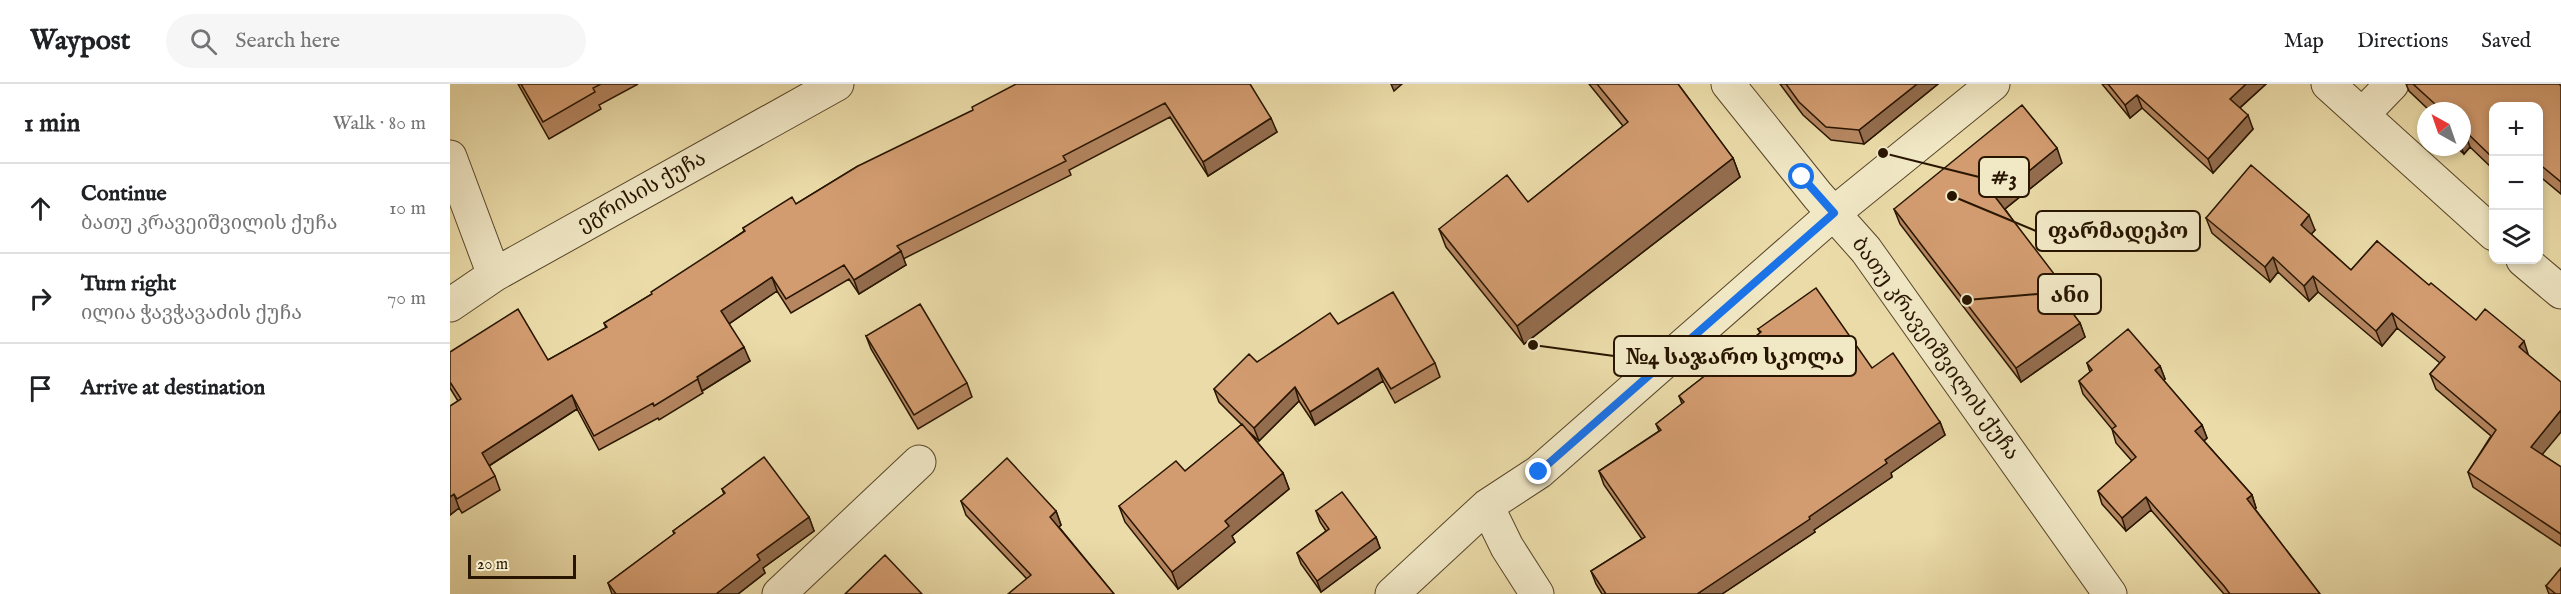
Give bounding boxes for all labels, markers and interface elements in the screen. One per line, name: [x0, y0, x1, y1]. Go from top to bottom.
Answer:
search box: [166, 14, 586, 68]
text: Waypost: [30, 24, 130, 59]
icon: search: [187, 25, 220, 58]
text: Search here: [235, 27, 340, 55]
text: Map: [2284, 28, 2324, 55]
text: Directions: [2357, 28, 2448, 55]
text: Saved: [2481, 28, 2531, 55]
north arrow: [2417, 102, 2471, 156]
map controls: [2489, 102, 2543, 264]
button: +: [2489, 102, 2543, 156]
text: 1 min: [24, 107, 80, 140]
text: Walk · 80 m: [333, 111, 426, 136]
street label: ეგრისის ქუჩა: [573, 146, 711, 238]
button: −: [2489, 156, 2543, 210]
callout: #3: [1979, 157, 2029, 197]
route start: [1788, 163, 1814, 189]
text: #3: [1991, 165, 2017, 193]
text: Continue: [81, 180, 167, 208]
icon: ahead: [24, 192, 57, 225]
text: 10 m: [389, 196, 426, 221]
button: layers: [2489, 210, 2543, 264]
text: ბათუ კრავეიშვილის ქუჩა: [81, 211, 338, 236]
callout: ფარმადეპო: [2036, 211, 2200, 251]
text: ფარმადეპო: [2048, 218, 2188, 246]
street label: ბათუ კრავეიშვილის ქუჩა: [1845, 232, 2025, 466]
text: Turn right: [81, 270, 176, 298]
callout: ანი: [2038, 274, 2101, 314]
icon: right: [24, 282, 57, 315]
text: ანი: [2050, 282, 2090, 310]
text: 70 m: [387, 286, 426, 311]
text: ილია ჭავჭავაძის ქუჩა: [81, 301, 302, 326]
callout: №4 საჯარო სკოლა: [1614, 336, 1856, 376]
text: №4 საჯარო სკოლა: [1626, 344, 1844, 372]
icon: arrive: [24, 372, 57, 405]
text: Arrive at destination: [81, 374, 265, 402]
route end: [1525, 458, 1551, 484]
scale bar: [468, 552, 576, 580]
text: 20 m: [477, 555, 508, 575]

